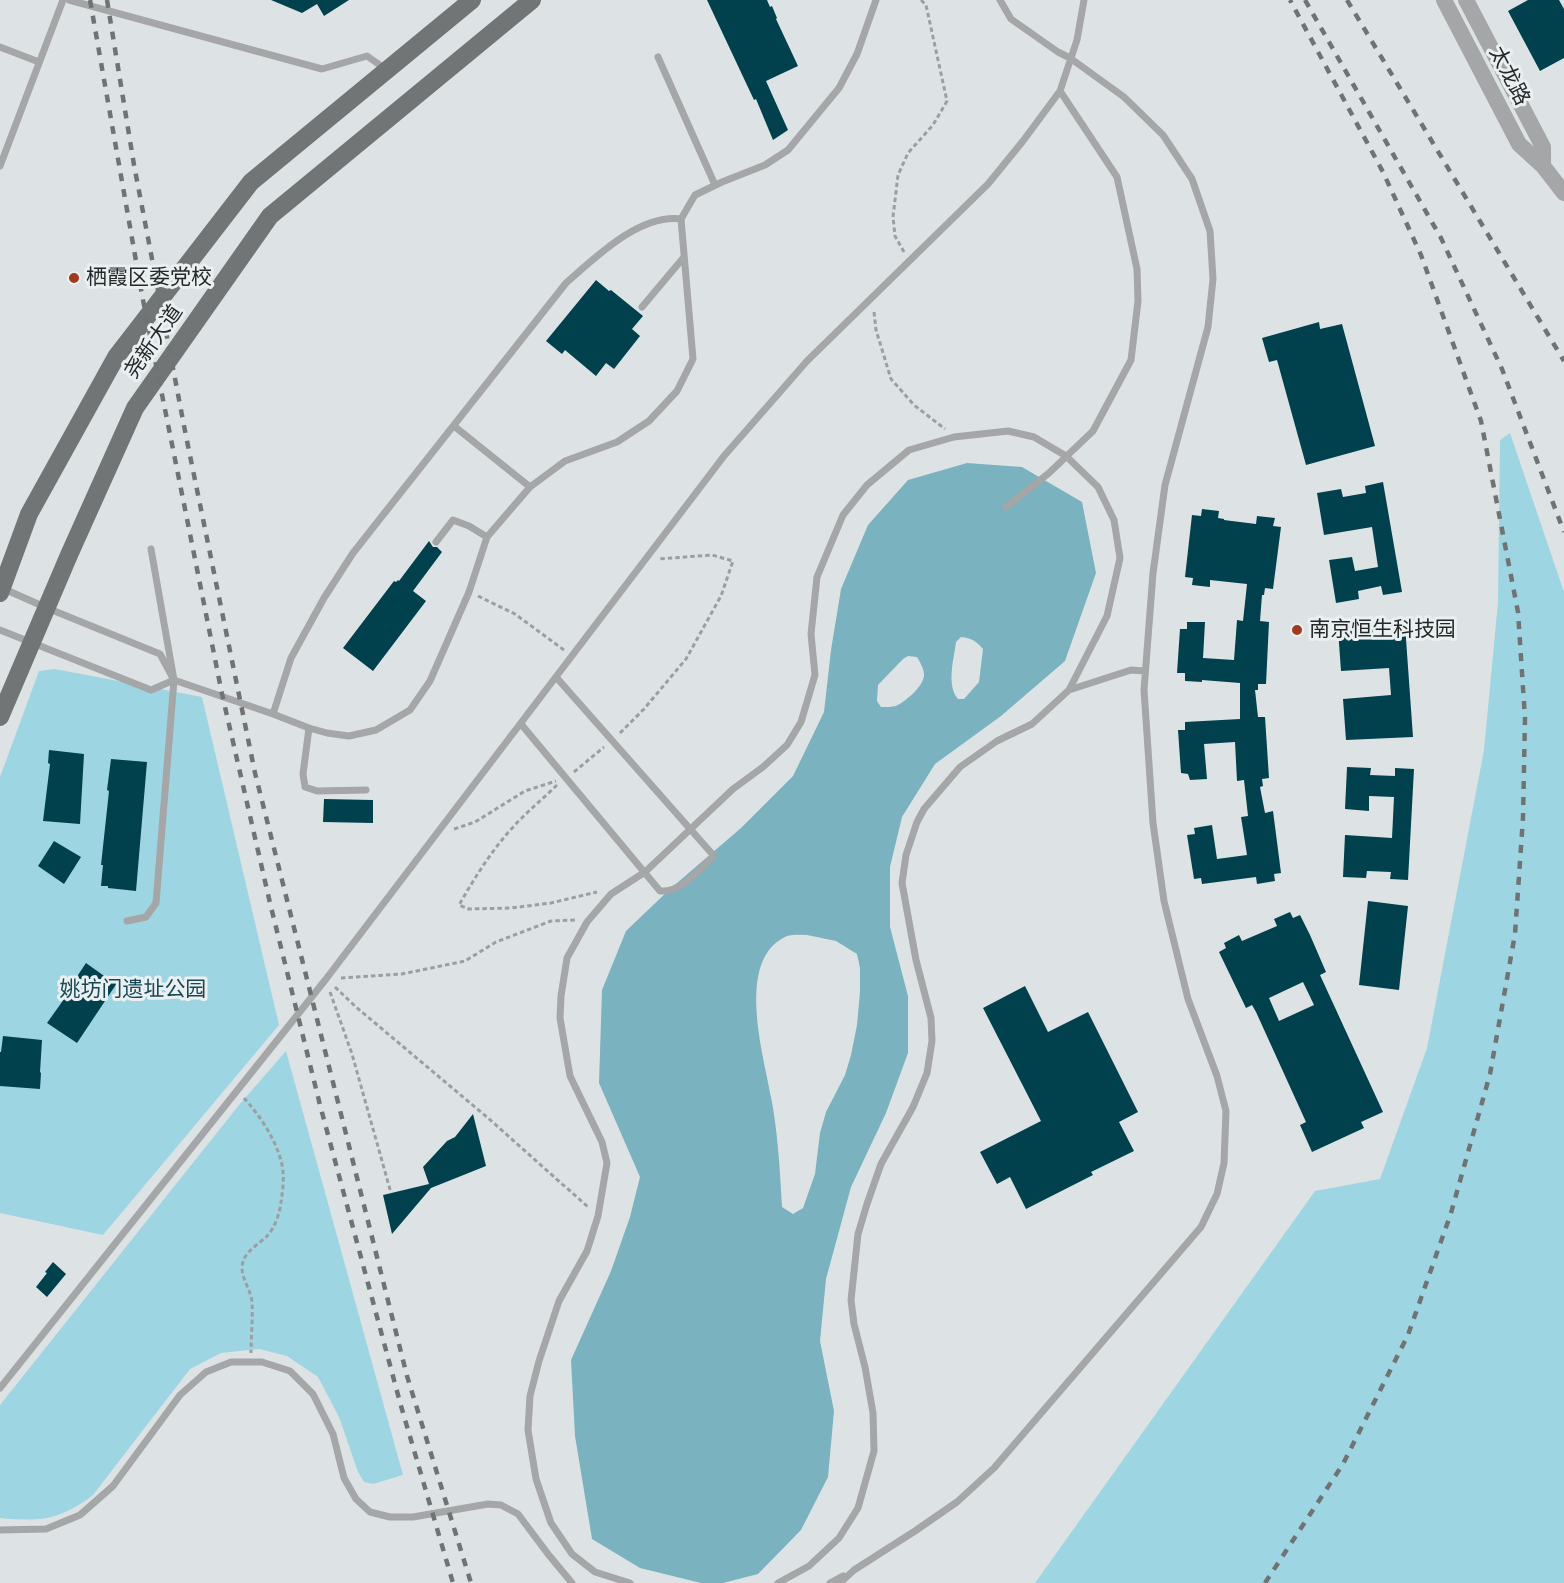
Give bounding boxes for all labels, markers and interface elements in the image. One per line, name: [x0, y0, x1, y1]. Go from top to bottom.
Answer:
street label: 太龙路: [1483, 42, 1535, 110]
place label: 栖霞区委党校: [86, 265, 212, 291]
marker: 栖霞区委党校: [67, 271, 81, 285]
street label: 尧新大道: [120, 300, 188, 384]
place label: 南京恒生科技园: [1309, 617, 1456, 643]
marker: 南京恒生科技园: [1290, 623, 1304, 637]
park label: 姚坊门遗址公园: [60, 977, 206, 1003]

